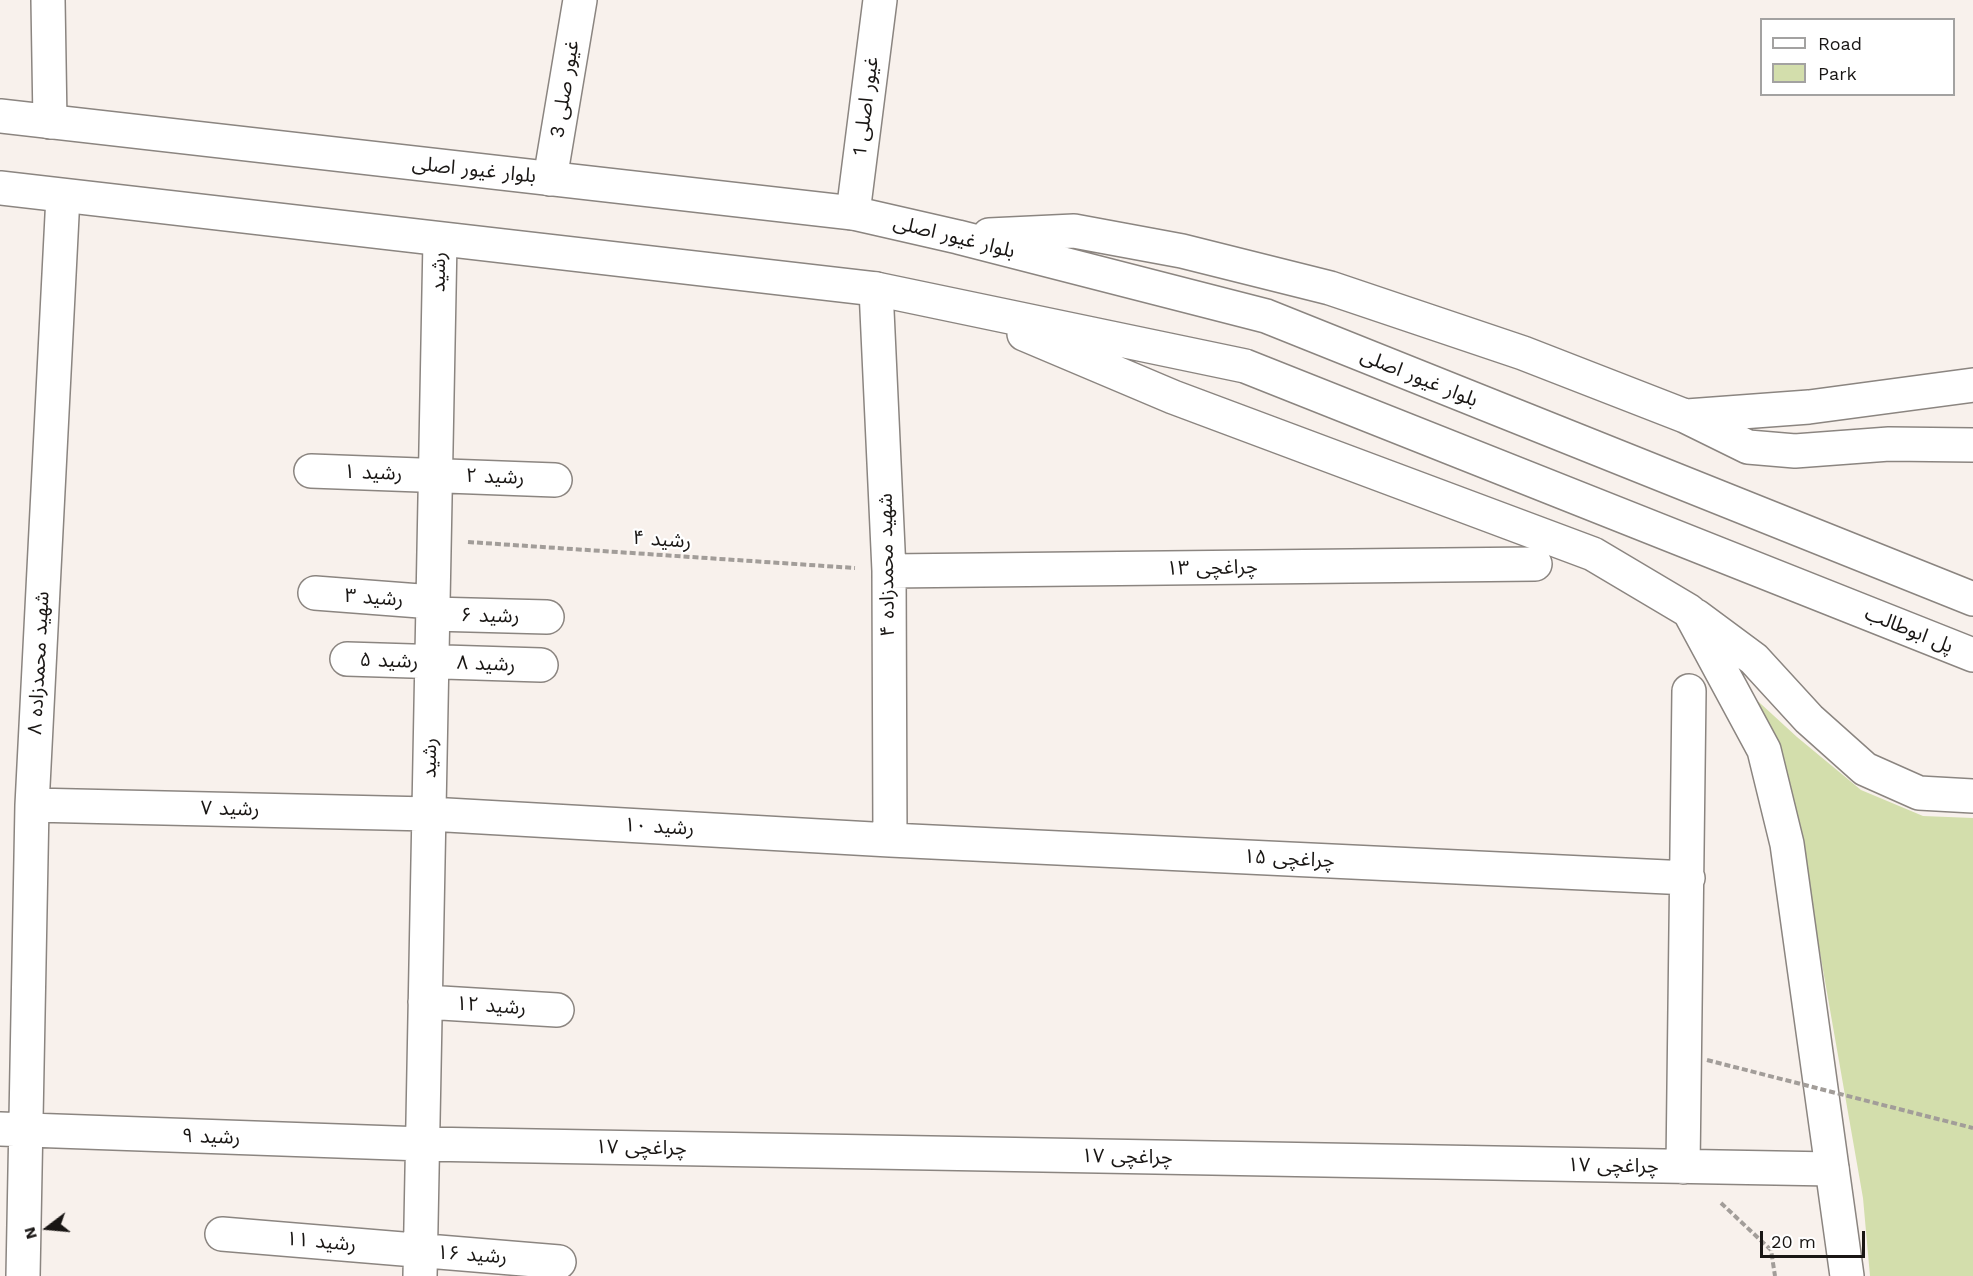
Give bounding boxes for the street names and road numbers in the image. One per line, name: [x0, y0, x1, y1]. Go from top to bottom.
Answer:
street label: غیور صلی 3: [545, 39, 585, 139]
street label: غیور اصلی 1: [848, 55, 884, 157]
street label: بلوار غیور اصلی: [411, 152, 537, 188]
street label: بلوار غیور اصلی: [891, 210, 1017, 264]
street label: رشید: [427, 252, 451, 292]
street label: بلوار غیور اصلی: [1357, 344, 1481, 412]
street label: رشید ۱: [343, 460, 403, 486]
street label: رشید ۲: [465, 464, 525, 490]
street label: شهید محمدزاده ۴: [874, 493, 900, 637]
street label: رشید ۴: [632, 526, 692, 554]
street label: چراغچی ۱۳: [1166, 555, 1258, 581]
street label: رشید ۳: [344, 584, 404, 612]
street label: شهید محمدزاده ۸: [23, 591, 55, 735]
street label: پل ابوطالب: [1861, 601, 1957, 659]
street label: رشید ۶: [460, 603, 520, 629]
street label: رشید ۵: [359, 648, 419, 674]
street label: رشید ۸: [456, 651, 516, 677]
street label: رشید: [418, 738, 442, 778]
street label: رشید ۷: [200, 796, 260, 822]
street label: رشید ۱۰: [623, 813, 695, 841]
street label: چراغچی ۱۵: [1243, 845, 1335, 873]
street label: رشید ۱۲: [455, 992, 527, 1020]
street label: رشید ۹: [181, 1124, 241, 1150]
street label: چراغچی ۱۷: [595, 1135, 687, 1161]
street label: چراغچی ۱۷: [1081, 1144, 1173, 1170]
street label: چراغچی ۱۷: [1567, 1153, 1659, 1179]
street label: رشید ۱۱: [285, 1227, 357, 1257]
street label: رشید ۱۶: [436, 1241, 508, 1269]

